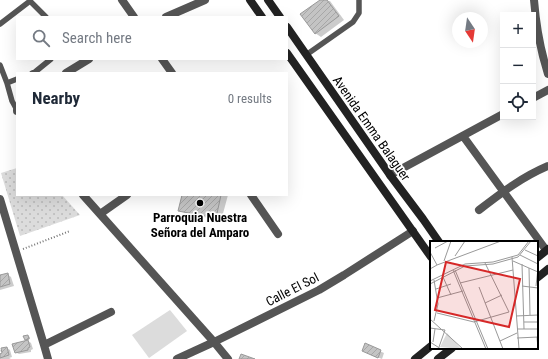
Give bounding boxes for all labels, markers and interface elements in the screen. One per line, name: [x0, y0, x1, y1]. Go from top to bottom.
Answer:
north arrow: [452, 12, 488, 48]
map controls: [500, 12, 536, 120]
button: +: [500, 12, 536, 48]
search box: [16, 16, 288, 60]
icon: search: [30, 27, 52, 49]
text: Search here: [62, 29, 132, 47]
button: −: [500, 48, 536, 84]
street label: Avenida Emma Balaguer: [330, 73, 413, 183]
button: locate: [500, 84, 536, 120]
text: Nearby: [32, 88, 80, 108]
text: 0 results: [228, 91, 272, 106]
marker: Parroquia Nuestra Señora del Amparo: [195, 198, 205, 208]
place label: Parroquia Nuestra Señora del Amparo: [151, 210, 250, 240]
inset map: [430, 241, 538, 349]
street label: Calle El Sol: [263, 270, 321, 309]

